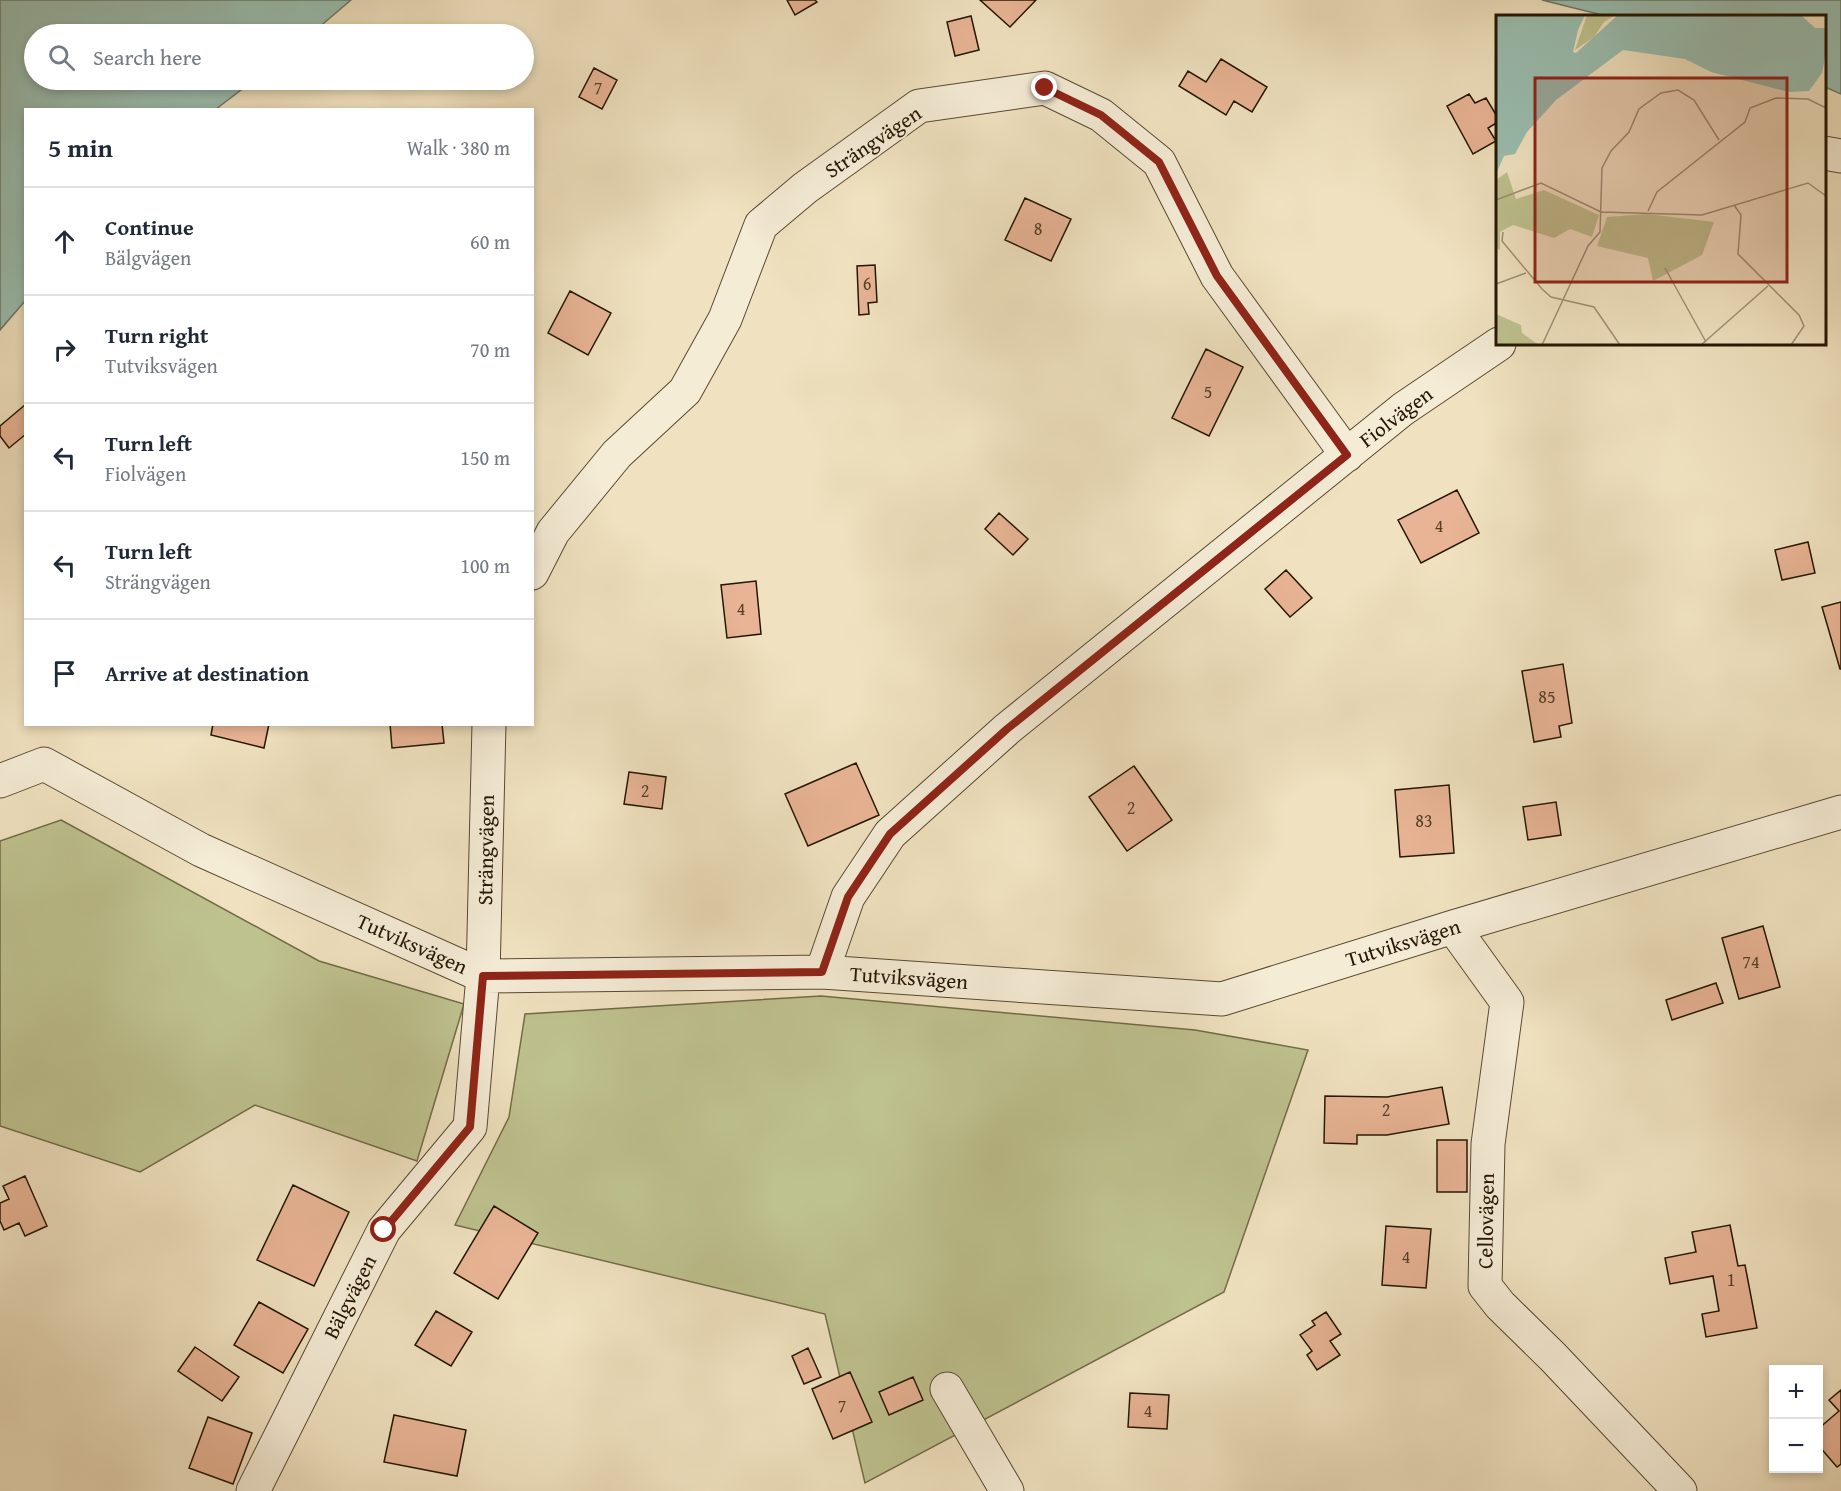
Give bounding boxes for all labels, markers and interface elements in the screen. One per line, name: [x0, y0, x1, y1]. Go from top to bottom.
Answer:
inset map: [1496, 15, 1826, 345]
search box: [24, 24, 534, 90]
icon: search: [45, 41, 78, 74]
text: Search here: [93, 41, 202, 73]
house number: 7: [594, 74, 602, 101]
route end: [1031, 74, 1057, 100]
street label: Strängvägen: [818, 98, 928, 185]
text: 5 min: [48, 128, 113, 167]
text: Walk · 380 m: [407, 133, 510, 162]
text: Continue: [105, 211, 194, 243]
house number: 8: [1034, 215, 1042, 242]
icon: ahead: [48, 225, 81, 258]
text: 60 m: [470, 227, 510, 256]
text: Bälgvägen: [105, 243, 191, 272]
house number: 6: [863, 270, 871, 297]
text: Turn right: [105, 319, 208, 351]
icon: right: [48, 333, 81, 366]
text: 70 m: [470, 335, 510, 364]
text: Tutviksvägen: [105, 351, 218, 380]
house number: 5: [1204, 378, 1212, 405]
street label: Fiolvägen: [1352, 378, 1439, 455]
text: Turn left: [105, 427, 192, 459]
icon: left: [48, 441, 81, 474]
text: 150 m: [460, 443, 510, 472]
text: Fiolvägen: [105, 459, 186, 488]
house number: 4: [1435, 512, 1443, 539]
text: Turn left: [105, 535, 192, 567]
icon: left: [48, 549, 81, 582]
text: 100 m: [460, 551, 510, 580]
text: Strängvägen: [105, 567, 211, 596]
house number: 4: [737, 595, 745, 622]
icon: arrive: [48, 657, 81, 690]
text: Arrive at destination: [105, 657, 309, 689]
house number: 85: [1538, 683, 1556, 710]
house number: 2: [641, 777, 649, 804]
street label: Strängvägen: [469, 794, 502, 906]
house number: 2: [1127, 794, 1135, 821]
house number: 83: [1415, 807, 1433, 834]
street label: Tutviksvägen: [352, 905, 473, 982]
street label: Tutviksvägen: [1342, 910, 1464, 975]
house number: 74: [1742, 948, 1760, 975]
street label: Tutviksvägen: [849, 958, 969, 997]
house number: 2: [1382, 1096, 1390, 1123]
street label: Cellovägen: [1469, 1173, 1502, 1269]
route start: [370, 1216, 396, 1242]
house number: 4: [1402, 1243, 1410, 1270]
street label: Bälgvägen: [315, 1249, 384, 1344]
house number: 1: [1727, 1266, 1735, 1293]
map controls: [1769, 1365, 1823, 1473]
button: +: [1769, 1365, 1823, 1419]
house number: 7: [838, 1392, 846, 1419]
house number: 4: [1144, 1397, 1152, 1424]
button: −: [1769, 1419, 1823, 1473]

